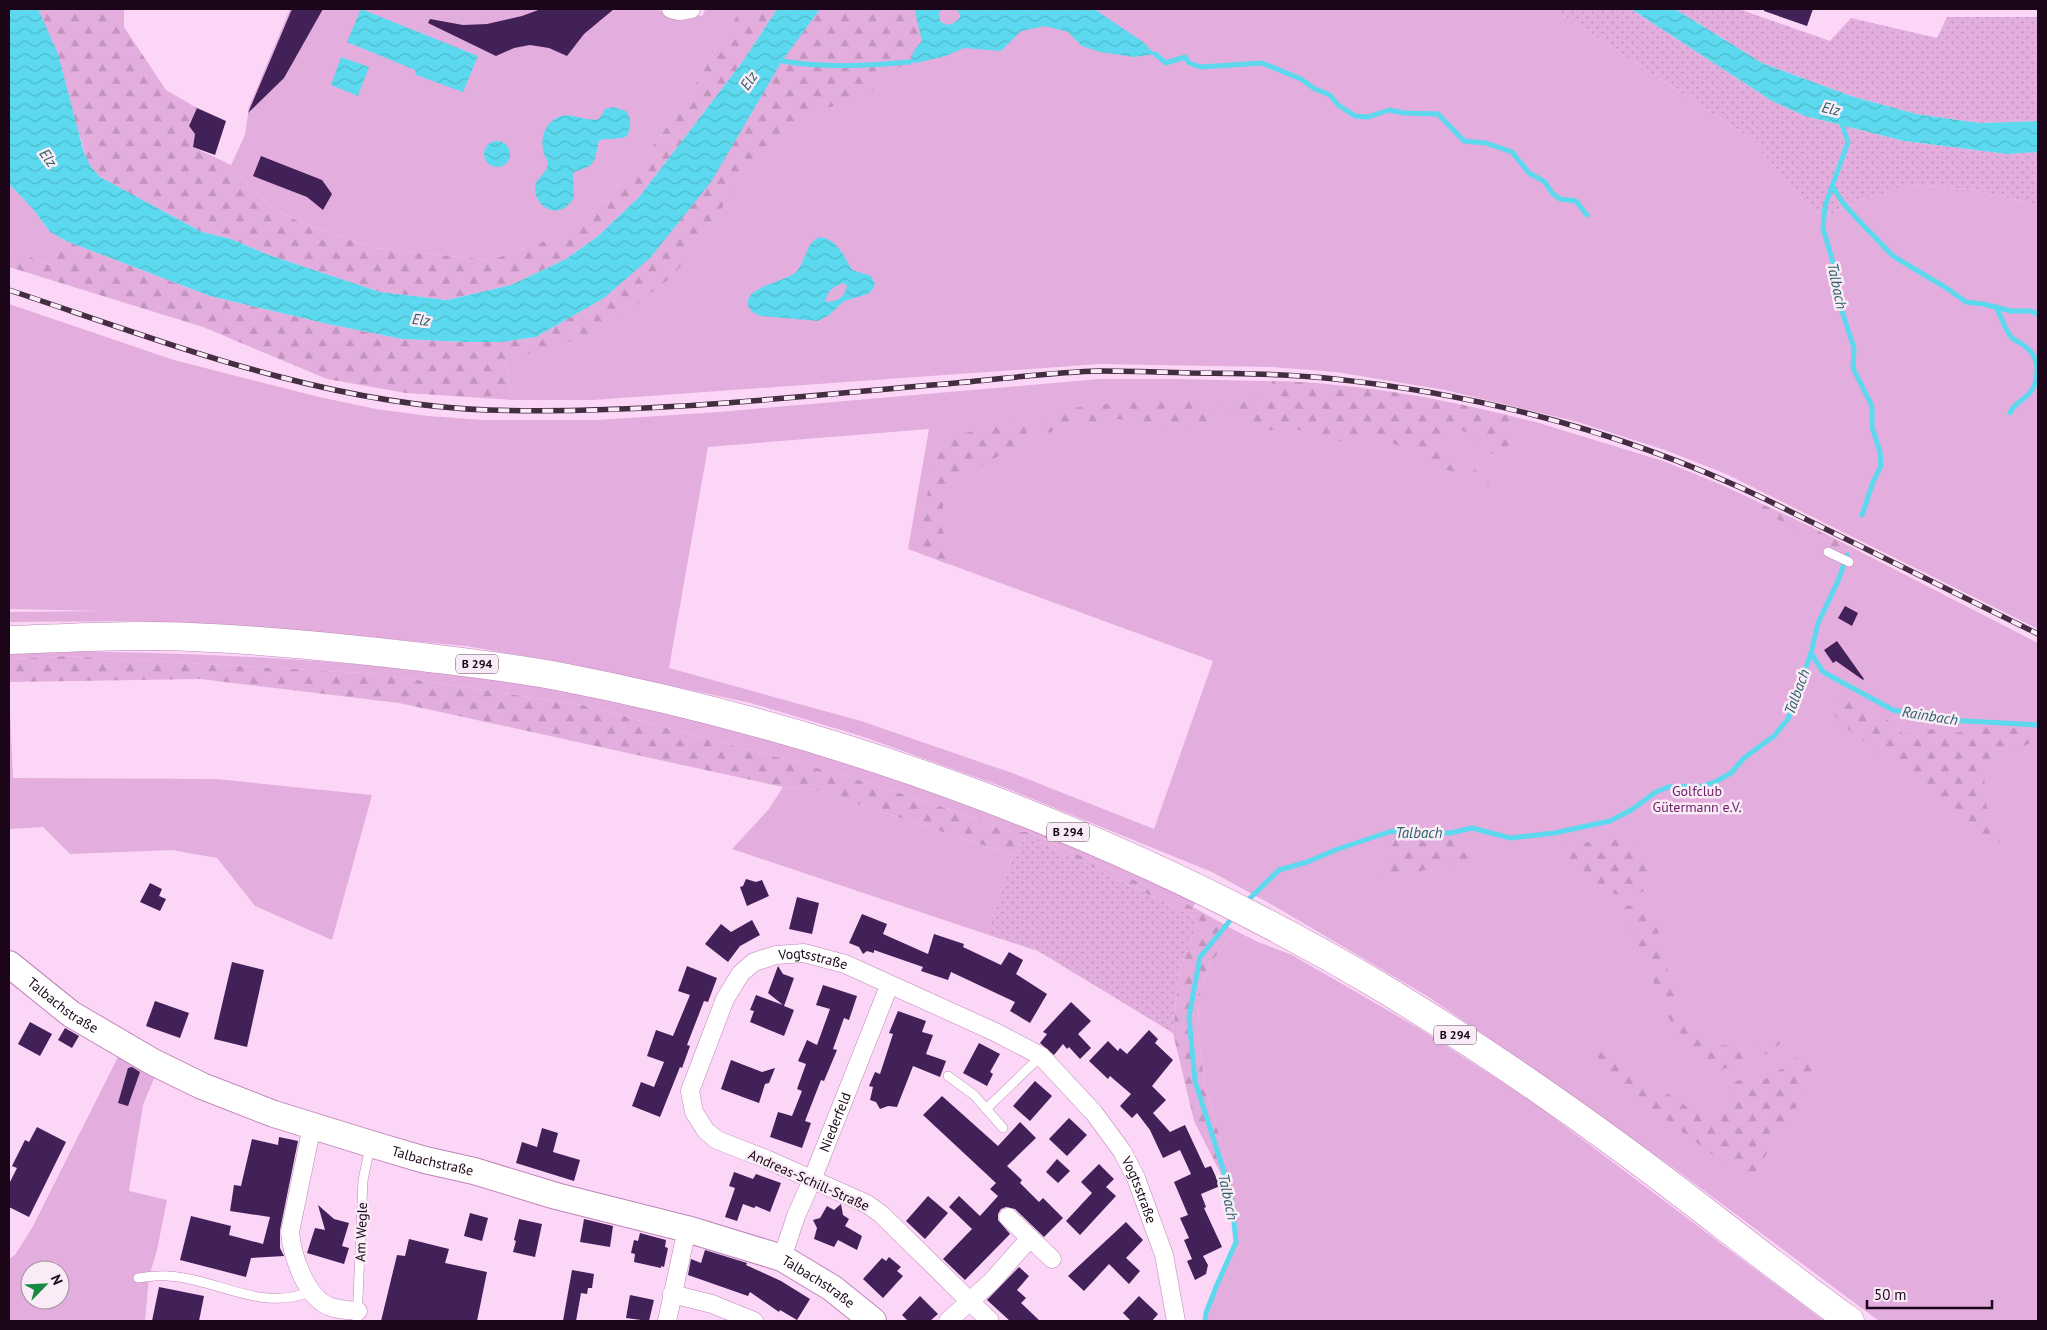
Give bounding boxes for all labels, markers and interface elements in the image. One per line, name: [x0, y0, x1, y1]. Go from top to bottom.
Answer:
water label: Elz: [736, 67, 762, 94]
water label: Elz: [1820, 97, 1842, 120]
water label: Elz: [35, 145, 62, 171]
water label: Talbach: [1823, 261, 1852, 311]
water label: Elz: [411, 309, 432, 330]
road number: B 294: [456, 654, 498, 674]
water label: Talbach: [1780, 666, 1814, 717]
water label: Rainbach: [1901, 702, 1959, 729]
park label: Golfclub Gütermann e.V.: [1653, 782, 1741, 816]
road number: B 294: [1047, 822, 1089, 842]
water label: Talbach: [1395, 823, 1443, 842]
street label: Vogtsstraße: [777, 944, 850, 973]
street label: Talbachstraße: [24, 973, 102, 1037]
road number: B 294: [1434, 1026, 1476, 1044]
street label: Niederfeld: [815, 1090, 855, 1155]
street label: Talbachstraße: [390, 1142, 475, 1180]
street label: Andreas-Schill-Straße: [746, 1145, 872, 1215]
street label: Vogtsstraße: [1117, 1152, 1161, 1226]
water label: Talbach: [1214, 1172, 1243, 1222]
street label: Am Wegle: [351, 1202, 371, 1262]
street label: Talbachstraße: [779, 1251, 859, 1312]
north arrow: [20, 1260, 70, 1310]
text: N: [47, 1272, 67, 1288]
scale bar: [1867, 1278, 1992, 1310]
text: 50 m: [1874, 1285, 1907, 1304]

